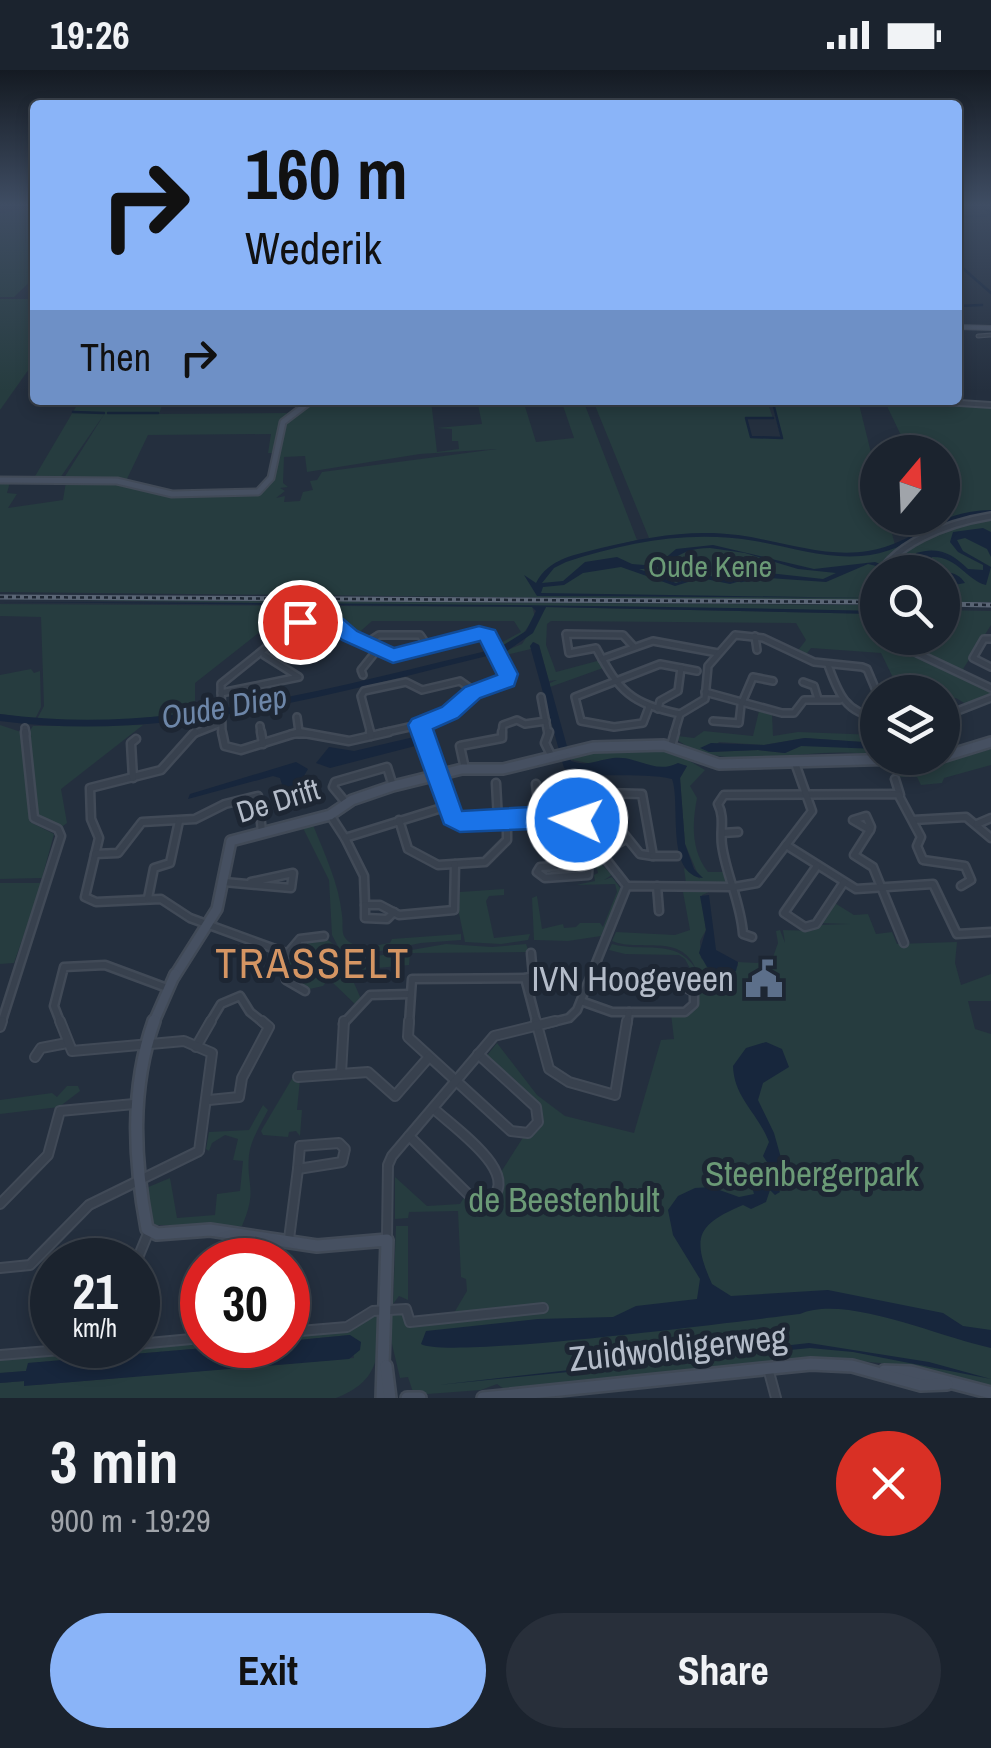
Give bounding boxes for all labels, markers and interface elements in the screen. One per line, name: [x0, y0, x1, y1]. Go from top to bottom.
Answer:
text: 19:26: [50, 10, 130, 61]
text: 160 m: [245, 127, 408, 221]
icon: right: [80, 140, 210, 270]
text: Wederik: [245, 217, 382, 278]
icon: right: [171, 330, 226, 385]
text: Then: [80, 332, 151, 383]
north arrow: [860, 435, 960, 535]
map controls: [860, 435, 960, 775]
park label: Oude Kene: [648, 546, 772, 586]
button: search: [860, 555, 960, 655]
pin: [258, 580, 343, 665]
icon: arrive: [273, 595, 328, 650]
water label: Oude Diep: [158, 674, 290, 739]
button: layers: [860, 675, 960, 775]
street label: De Drift: [231, 768, 324, 832]
position arrow: [525, 768, 629, 872]
district label: TRASSELT: [215, 935, 411, 991]
place label: IVN Hoogeveen: [531, 955, 734, 1002]
public building icon: IVN Hoogeveen: [743, 958, 785, 1000]
park label: Steenbergerpark: [705, 1150, 920, 1197]
park label: de Beestenbult: [468, 1176, 660, 1223]
speed limit sign: 30: [180, 1238, 310, 1368]
text: 21: [72, 1257, 118, 1325]
text: km/h: [73, 1311, 117, 1345]
street label: Zuidwoldigerweg: [567, 1313, 789, 1382]
text: 3 min: [50, 1421, 179, 1502]
button: close: [836, 1431, 941, 1536]
text: 900 m · 19:29: [50, 1499, 210, 1542]
button: Exit: [50, 1613, 486, 1728]
button: Share: [506, 1613, 941, 1728]

